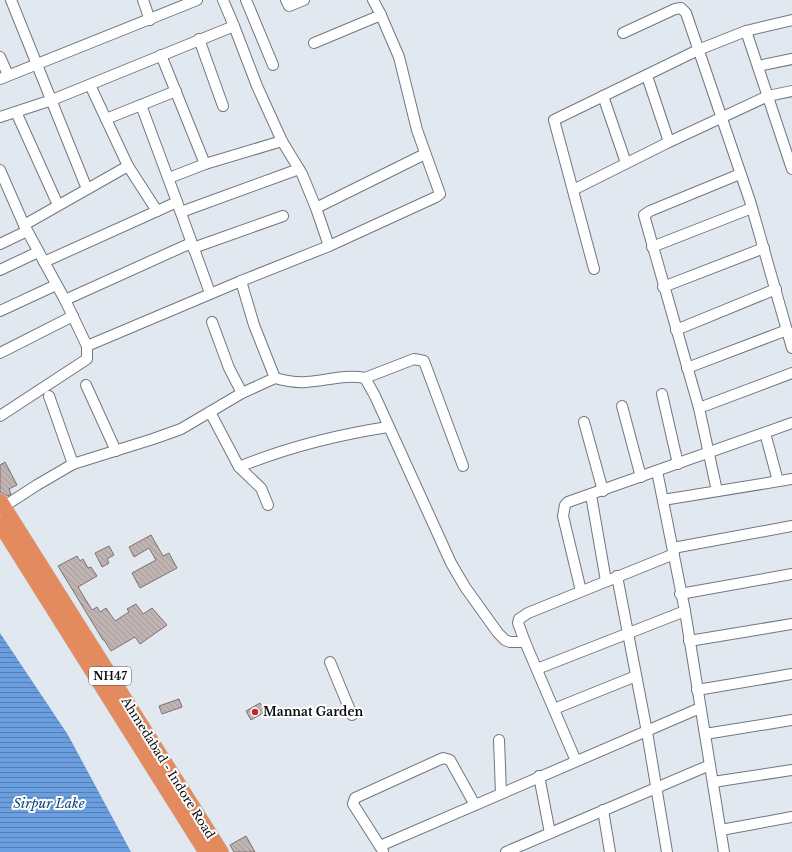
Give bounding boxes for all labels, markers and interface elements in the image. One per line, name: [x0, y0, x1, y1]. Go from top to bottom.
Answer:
road number: NH47: [89, 667, 131, 685]
street label: Ahmedabad - Indore Road: [118, 693, 218, 841]
place label: Mannat Garden: [263, 704, 363, 719]
marker: Mannat Garden: [250, 707, 260, 717]
water label: Sirpur Lake: [13, 795, 85, 812]

